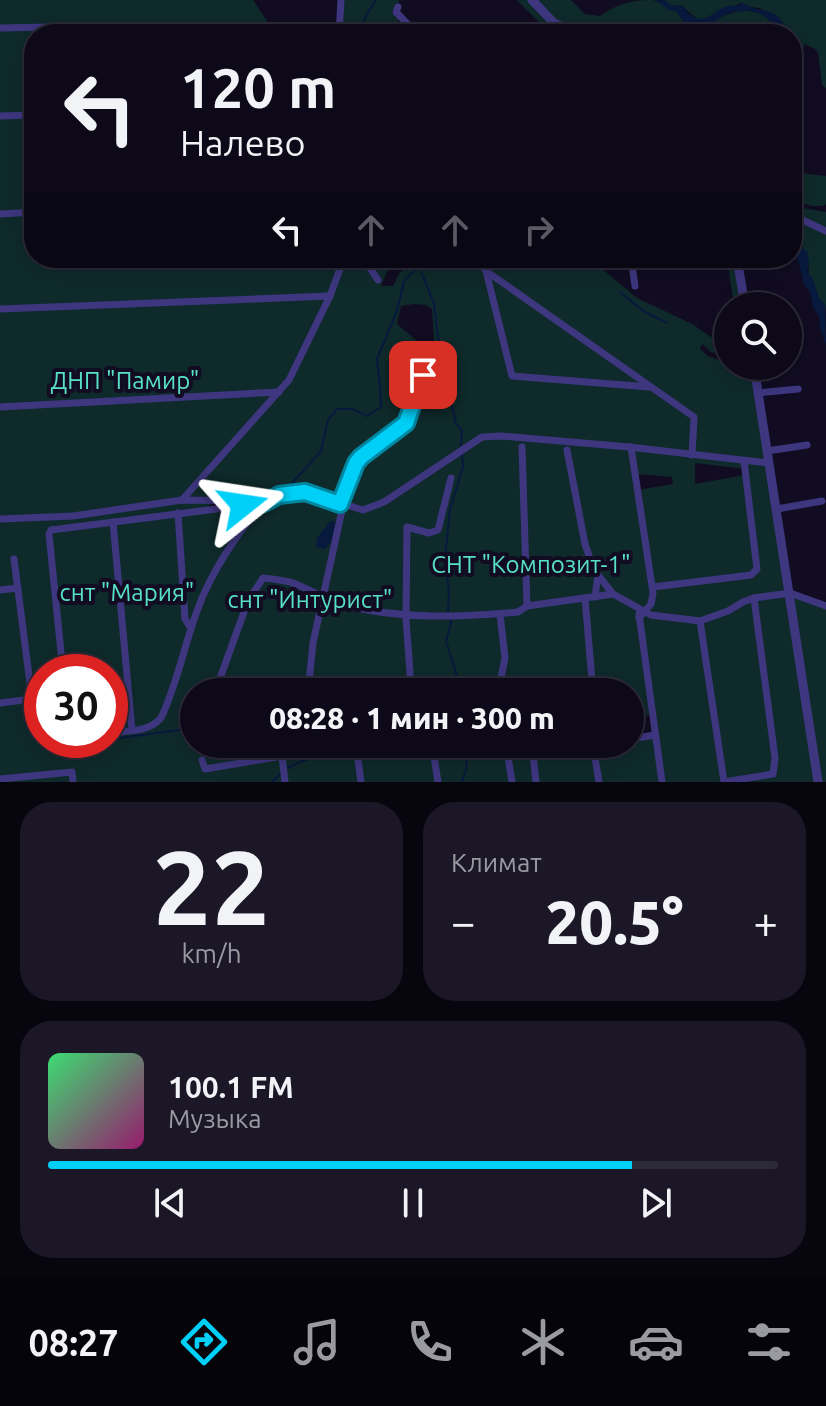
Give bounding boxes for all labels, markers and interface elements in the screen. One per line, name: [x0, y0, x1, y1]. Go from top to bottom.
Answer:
icon: left: [48, 56, 152, 160]
text: 120 m: [180, 56, 336, 119]
text: Налево: [180, 122, 305, 163]
icon: left: [265, 208, 309, 252]
icon: ahead: [349, 208, 393, 252]
icon: ahead: [433, 208, 477, 252]
icon: right: [517, 208, 561, 252]
map controls: [714, 292, 802, 380]
button: search: [714, 292, 802, 380]
pin: [389, 341, 457, 409]
icon: arrive: [401, 353, 445, 397]
park label: ДНП "Памир": [51, 367, 199, 394]
position arrow: [201, 463, 285, 547]
park label: СНТ "Композит-1": [431, 551, 631, 578]
park label: снт "Мария": [60, 579, 194, 606]
park label: снт "Интурист": [228, 586, 392, 613]
speed limit sign: 30: [24, 654, 128, 758]
text: 08:28 · 1 мин · 300 m: [269, 701, 555, 735]
text: 22: [153, 828, 270, 945]
text: Климат: [451, 848, 542, 877]
text: 20.5°: [545, 888, 684, 955]
text: −: [451, 897, 476, 946]
text: +: [753, 897, 778, 946]
text: km/h: [181, 939, 242, 968]
text: 100.1 FM: [168, 1070, 294, 1104]
text: Музыка: [168, 1104, 262, 1133]
icon: previous: [148, 1181, 192, 1225]
icon: pause: [391, 1181, 435, 1225]
icon: next: [634, 1181, 678, 1225]
icon: directions: [176, 1314, 232, 1370]
icon: music: [289, 1314, 345, 1370]
icon: phone: [402, 1314, 458, 1370]
icon: climate: [515, 1314, 571, 1370]
icon: car: [628, 1314, 684, 1370]
icon: filters: [741, 1314, 797, 1370]
text: 08:27: [29, 1322, 119, 1363]

